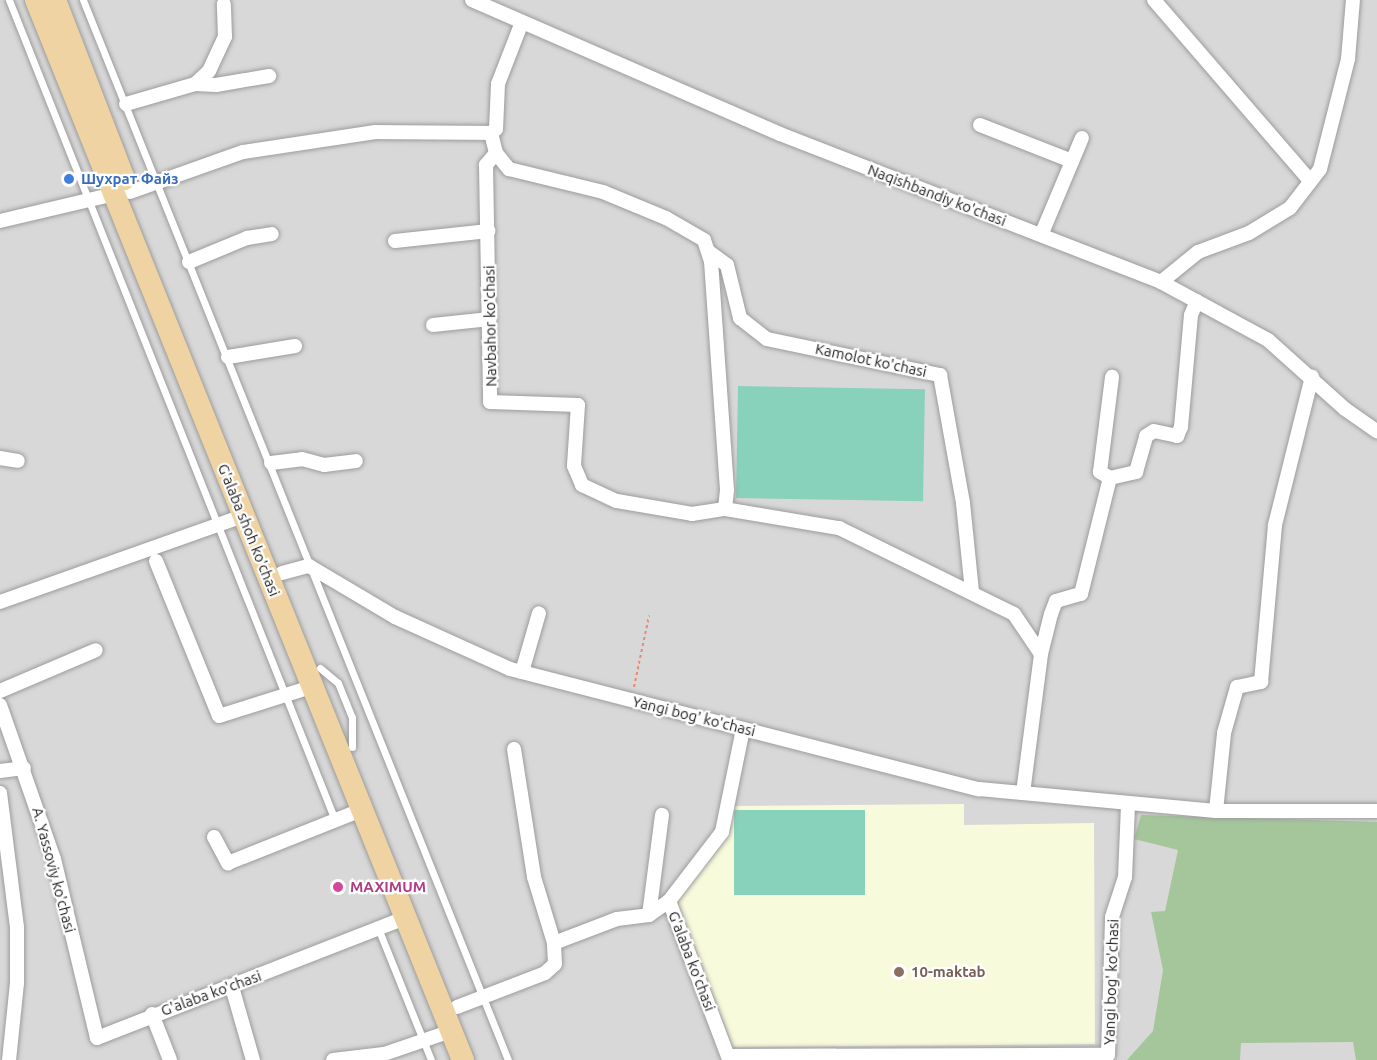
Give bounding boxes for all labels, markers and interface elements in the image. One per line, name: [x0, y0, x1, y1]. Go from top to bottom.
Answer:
street label: Naqishbandiy ko'chasi: [865, 160, 1009, 230]
place label: Шухрат Файз: [81, 170, 178, 188]
marker: Шухрат Файз: [62, 172, 76, 186]
street label: Navbahor ko'chasi: [480, 265, 500, 387]
street label: Kamolot ko'chasi: [814, 339, 928, 381]
street label: G'alaba shoh ko'chasi: [214, 461, 284, 599]
street label: Yangi bog' ko'chasi: [631, 692, 757, 740]
street label: A. Yassoviy ko'chasi: [29, 805, 79, 935]
place label: MAXIMUM: [350, 878, 426, 896]
marker: MAXIMUM: [331, 880, 345, 894]
street label: G'alaba ko'chasi: [665, 908, 719, 1014]
street label: Yangi bog' ko'chasi: [1100, 919, 1122, 1045]
place label: 10-maktab: [911, 963, 986, 981]
marker: 10-maktab: [892, 965, 906, 979]
street label: G'alaba ko'chasi: [158, 966, 264, 1020]

